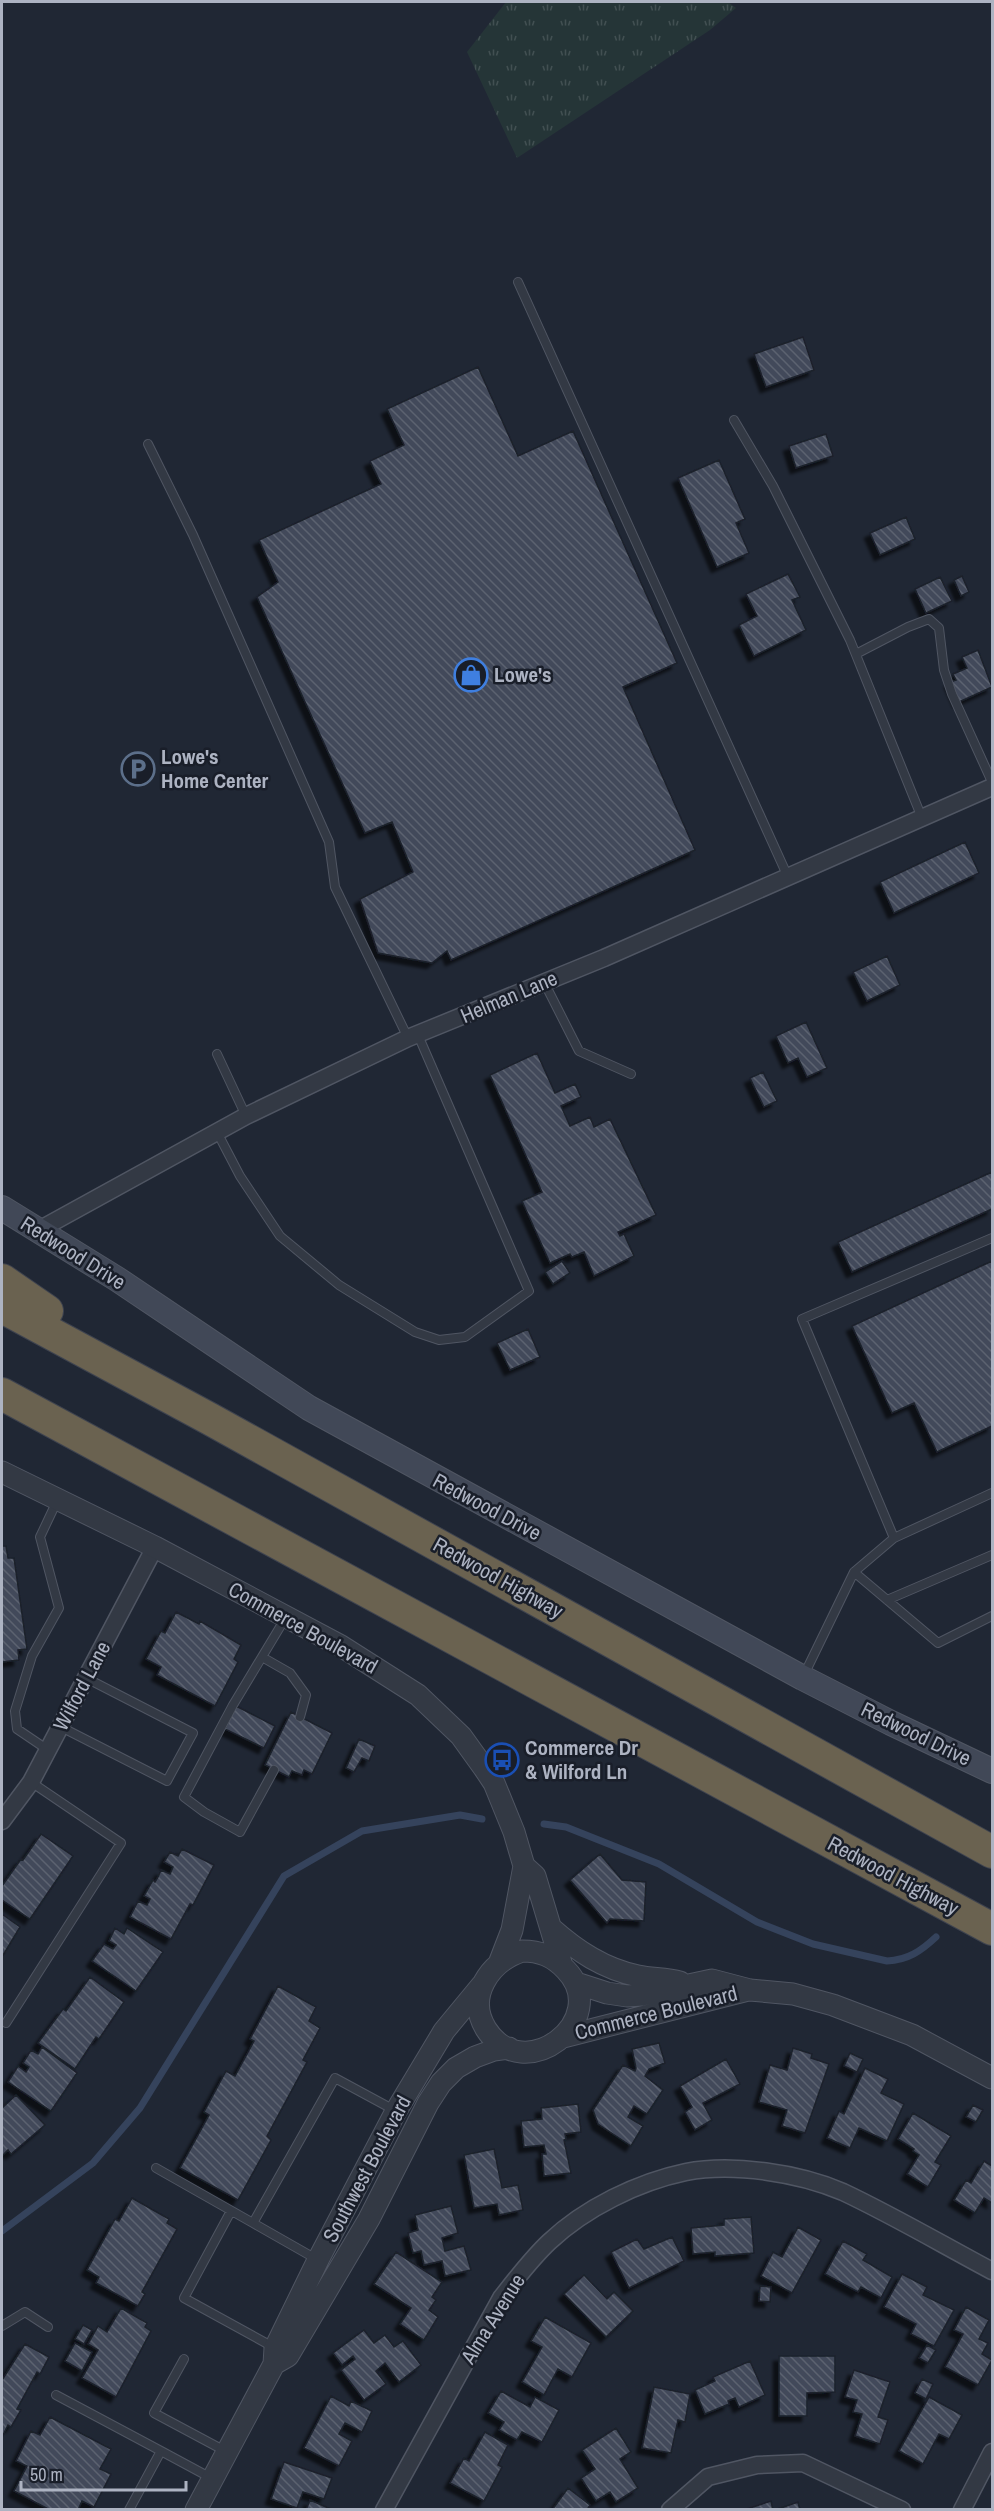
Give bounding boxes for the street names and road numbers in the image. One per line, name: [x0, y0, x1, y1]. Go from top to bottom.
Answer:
street label: Helman Lane: [456, 963, 562, 1030]
street label: Redwood Drive: [15, 1209, 131, 1296]
street label: Redwood Drive: [428, 1466, 546, 1547]
street label: Redwood Highway: [428, 1530, 569, 1625]
street label: Commerce Boulevard: [223, 1575, 383, 1681]
street label: Wilford Lane: [46, 1636, 117, 1736]
street label: Redwood Drive: [857, 1695, 976, 1773]
street label: Redwood Highway: [823, 1829, 964, 1922]
street label: Commerce Boulevard: [572, 1978, 740, 2047]
street label: Southwest Boulevard: [316, 2090, 418, 2247]
street label: Alma Avenue: [453, 2268, 532, 2370]

